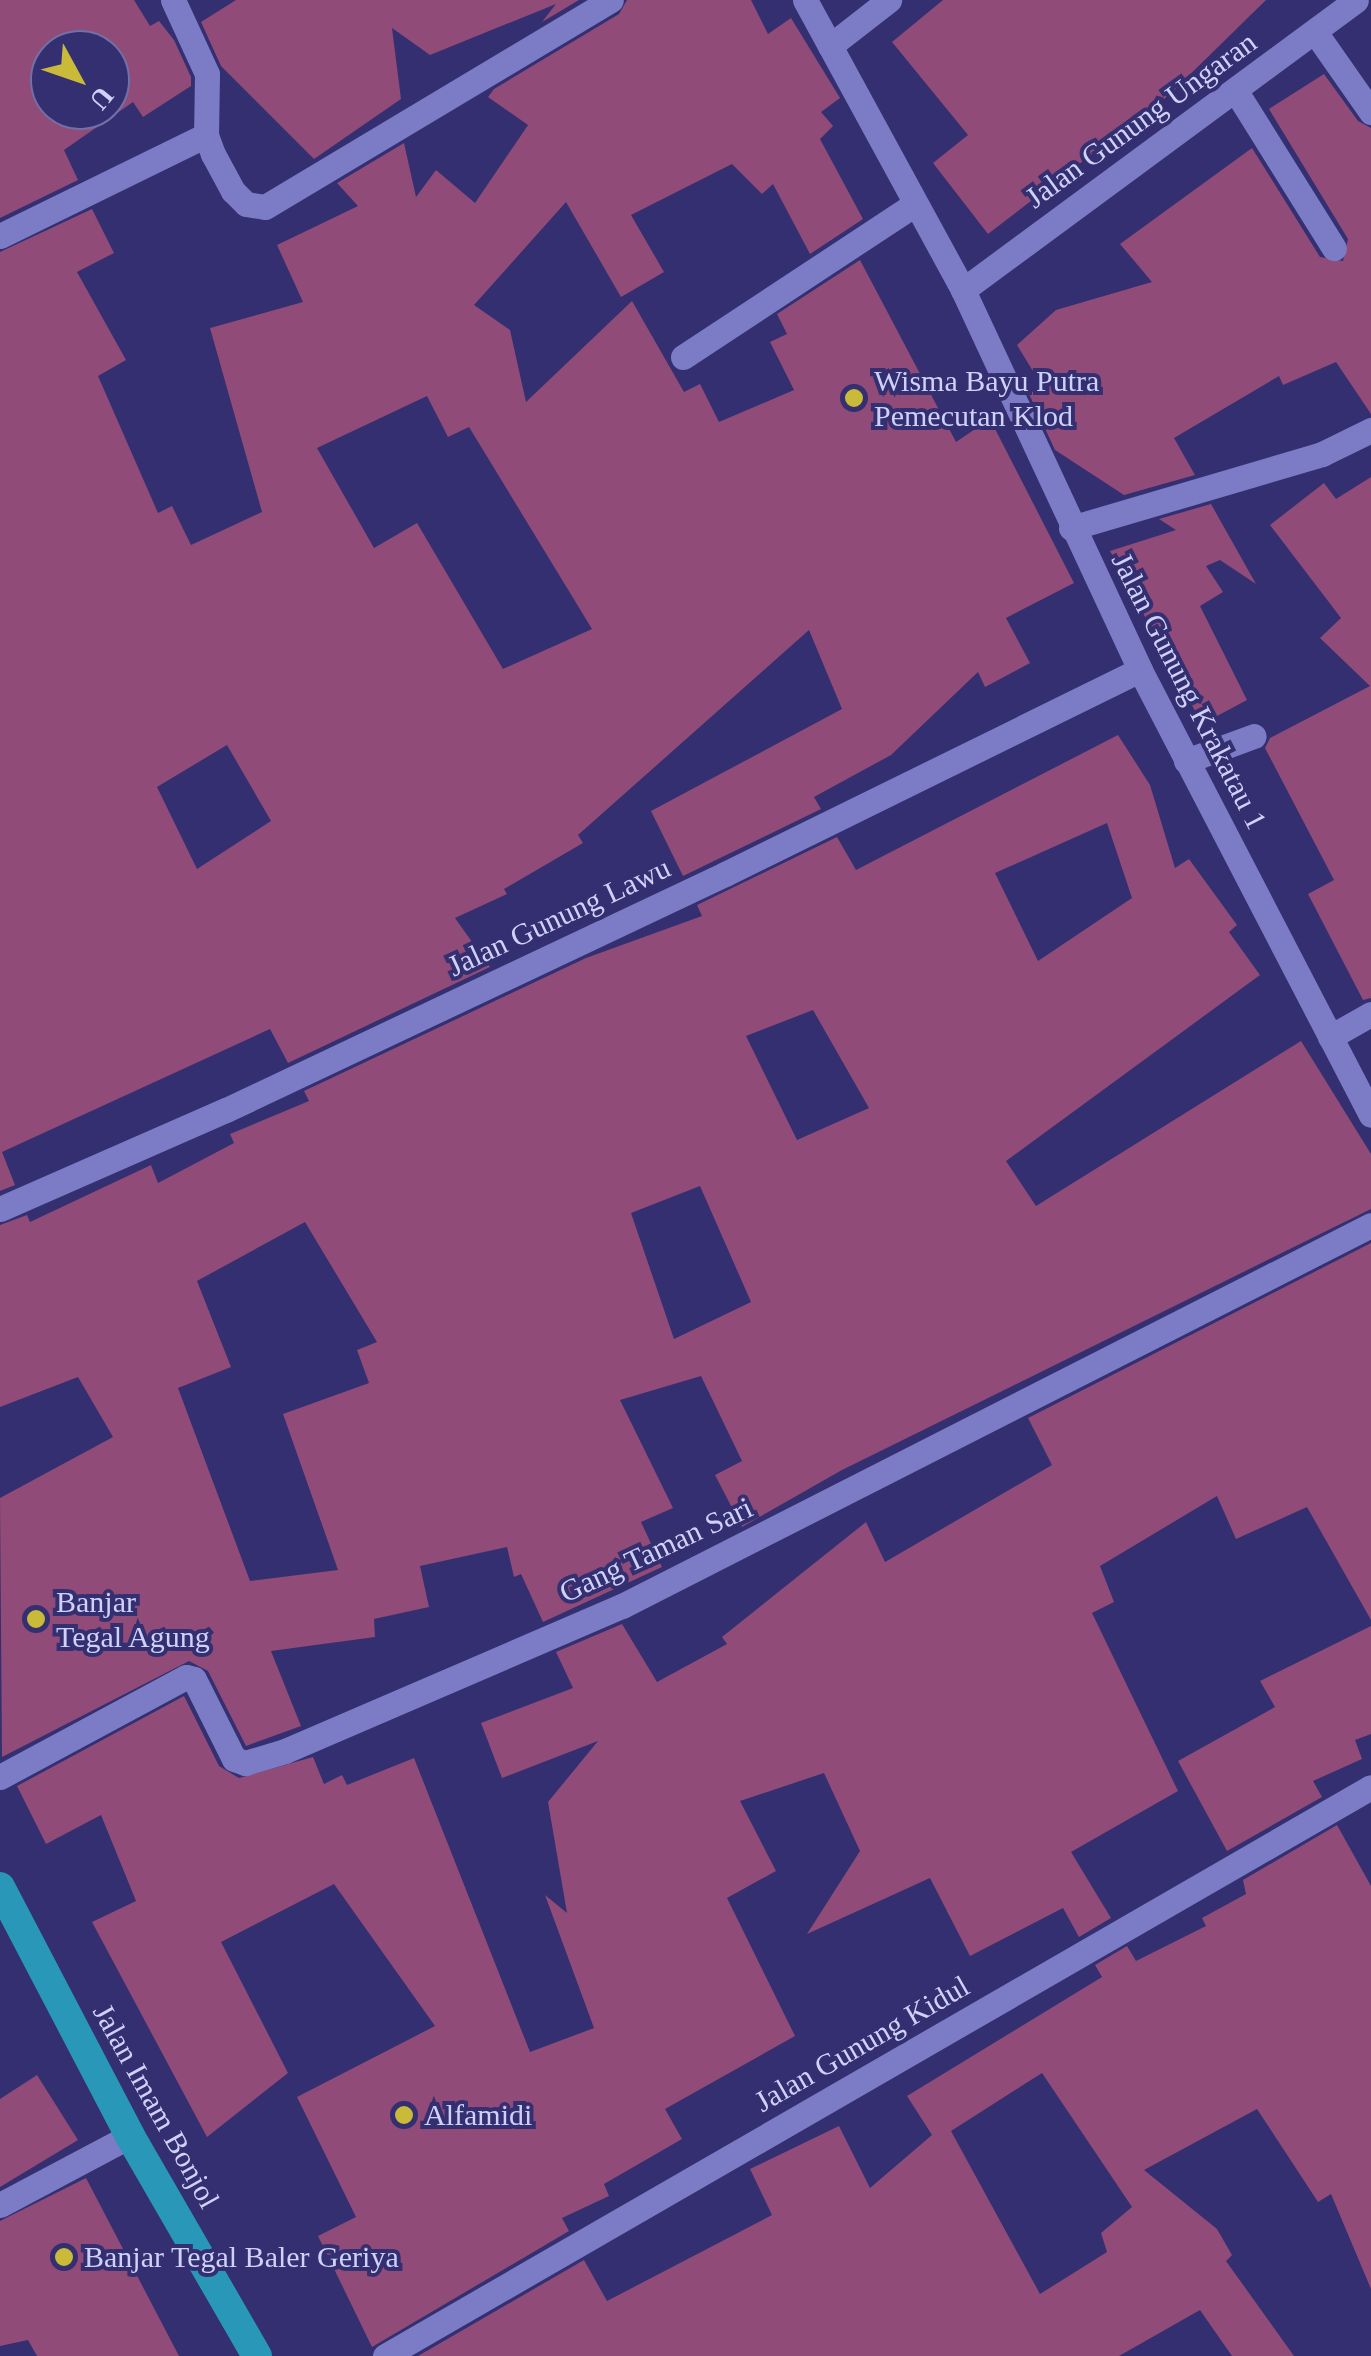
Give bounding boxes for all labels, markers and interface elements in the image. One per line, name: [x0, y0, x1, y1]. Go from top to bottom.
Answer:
street label: Jalan Gunung Ungaran: [1019, 24, 1263, 216]
north arrow: [30, 30, 130, 130]
text: U: [83, 81, 120, 116]
place label: Wisma Bayu Putra Pemecutan Klod: [874, 363, 1099, 434]
marker: Wisma Bayu Putra Pemecutan Klod: [843, 387, 865, 409]
street label: Jalan Gunung Krakatau 1: [1104, 547, 1274, 835]
street label: Jalan Gunung Lawu: [442, 850, 676, 984]
street label: Gang Taman Sari: [553, 1489, 759, 1611]
place label: Banjar Tegal Agung: [56, 1584, 211, 1654]
marker: Banjar Tegal Agung: [25, 1608, 47, 1630]
street label: Jalan Gunung Kidul: [748, 1968, 976, 2120]
street label: Jalan Imam Bonjol: [85, 1997, 227, 2215]
place label: Alfamidi: [424, 2097, 532, 2133]
marker: Alfamidi: [393, 2104, 415, 2126]
place label: Banjar Tegal Baler Geriya: [84, 2239, 399, 2275]
marker: Banjar Tegal Baler Geriya: [53, 2246, 75, 2268]

